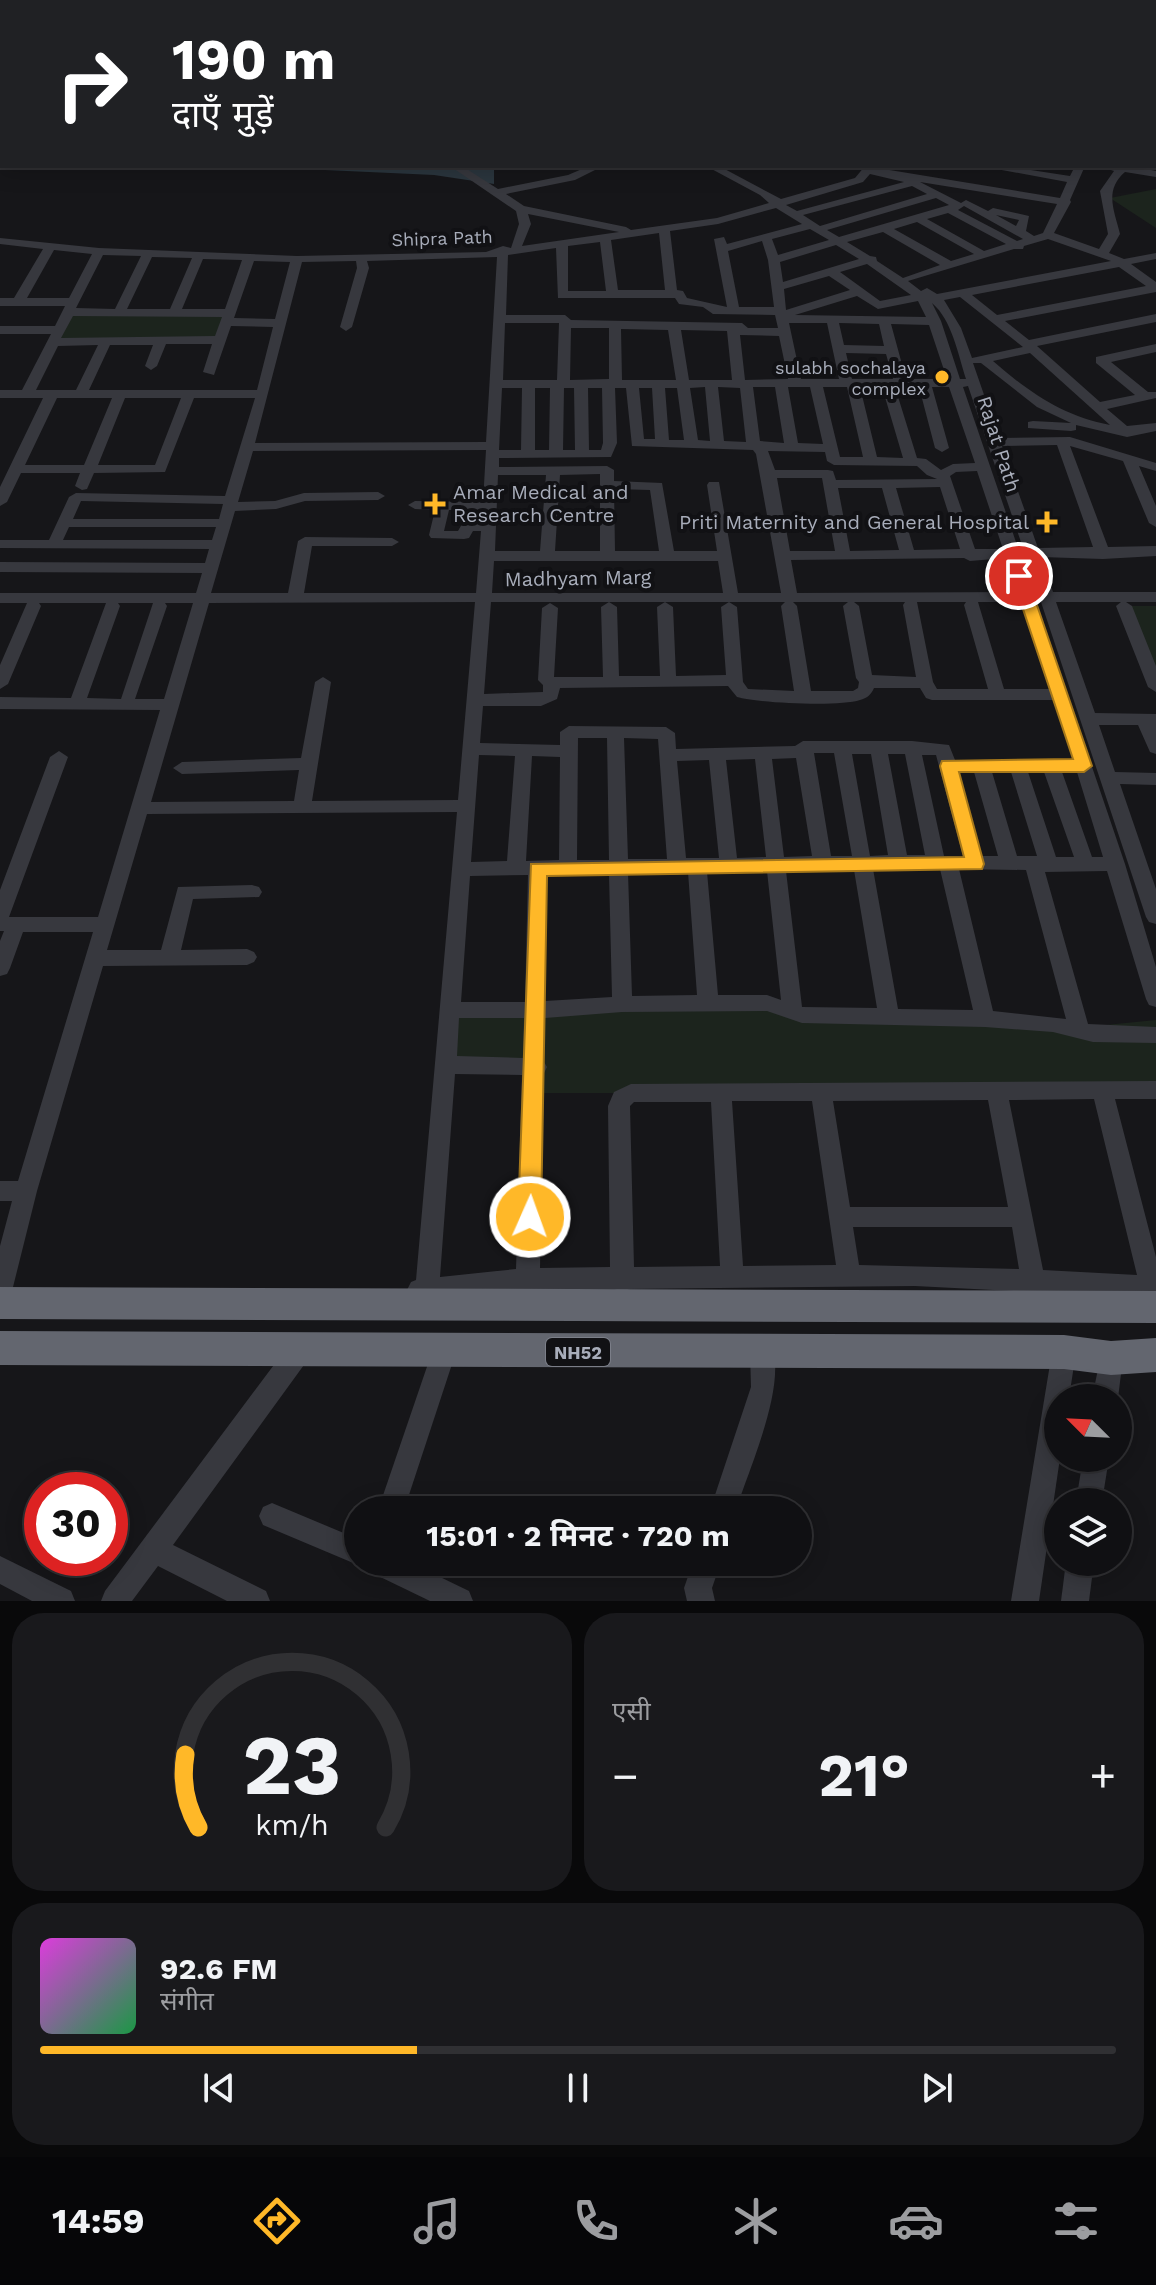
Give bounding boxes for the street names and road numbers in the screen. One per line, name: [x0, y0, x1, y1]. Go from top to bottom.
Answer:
street label: Shipra Path: [391, 226, 493, 250]
street label: Rajat Path: [972, 393, 1026, 495]
street label: Madhyam Marg: [504, 565, 652, 591]
road number: NH52: [546, 1338, 610, 1366]

